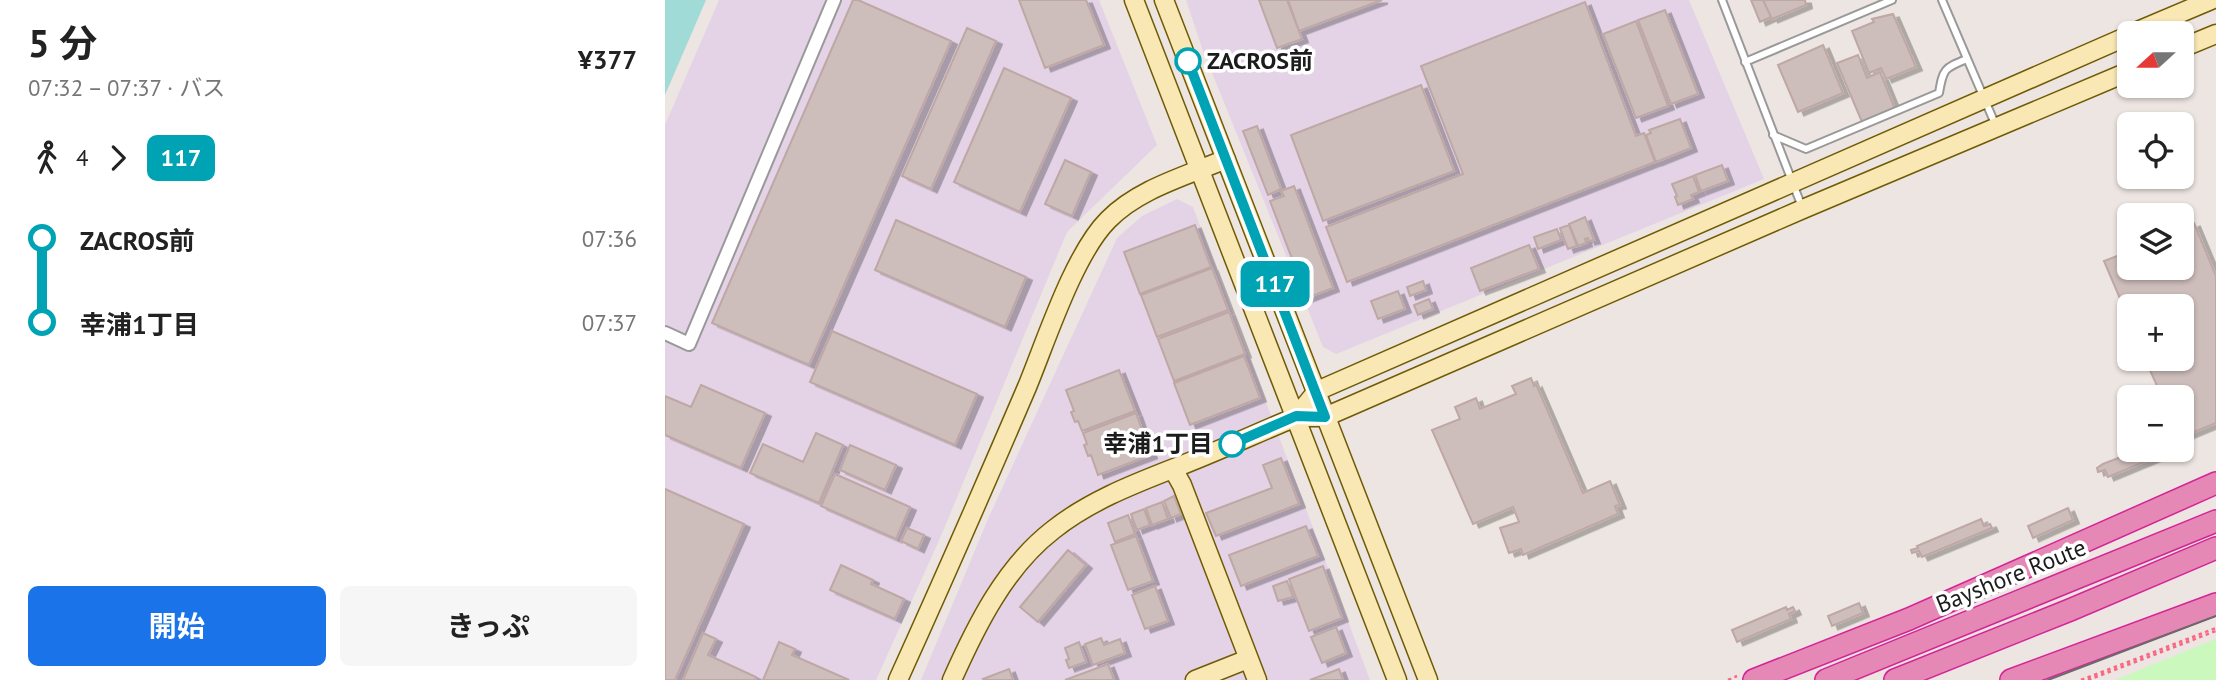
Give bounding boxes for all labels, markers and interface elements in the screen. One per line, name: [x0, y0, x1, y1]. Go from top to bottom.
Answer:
text: 5 分: [28, 18, 97, 67]
north arrow: [2117, 21, 2195, 98]
map controls: [2117, 21, 2194, 462]
text: ¥377: [578, 43, 637, 76]
place label: ZACROS前: [1207, 45, 1313, 76]
marker: ZACROS前: [1175, 48, 1201, 74]
text: 07:32 – 07:37 · バス: [28, 73, 225, 102]
button: locate: [2117, 112, 2194, 189]
icon: walk: [28, 139, 66, 177]
icon: forward: [99, 139, 137, 177]
text: 117: [161, 142, 201, 173]
text: 4: [76, 143, 89, 172]
button: layers: [2117, 203, 2194, 280]
text: ZACROS前: [80, 224, 195, 257]
text: 07:36: [582, 224, 637, 253]
line badge: 117: [1235, 261, 1315, 307]
text: 117: [1255, 268, 1295, 299]
button: +: [2117, 294, 2194, 371]
text: 幸浦1丁目: [80, 308, 199, 341]
text: 07:37: [582, 308, 637, 337]
button: −: [2117, 385, 2194, 462]
place label: 幸浦1丁目: [1103, 428, 1213, 459]
marker: 幸浦1丁目: [1219, 431, 1245, 457]
street label: Bayshore Route: [1931, 531, 2090, 620]
button: 開始: [28, 586, 326, 666]
button: きっぷ: [340, 586, 637, 666]

